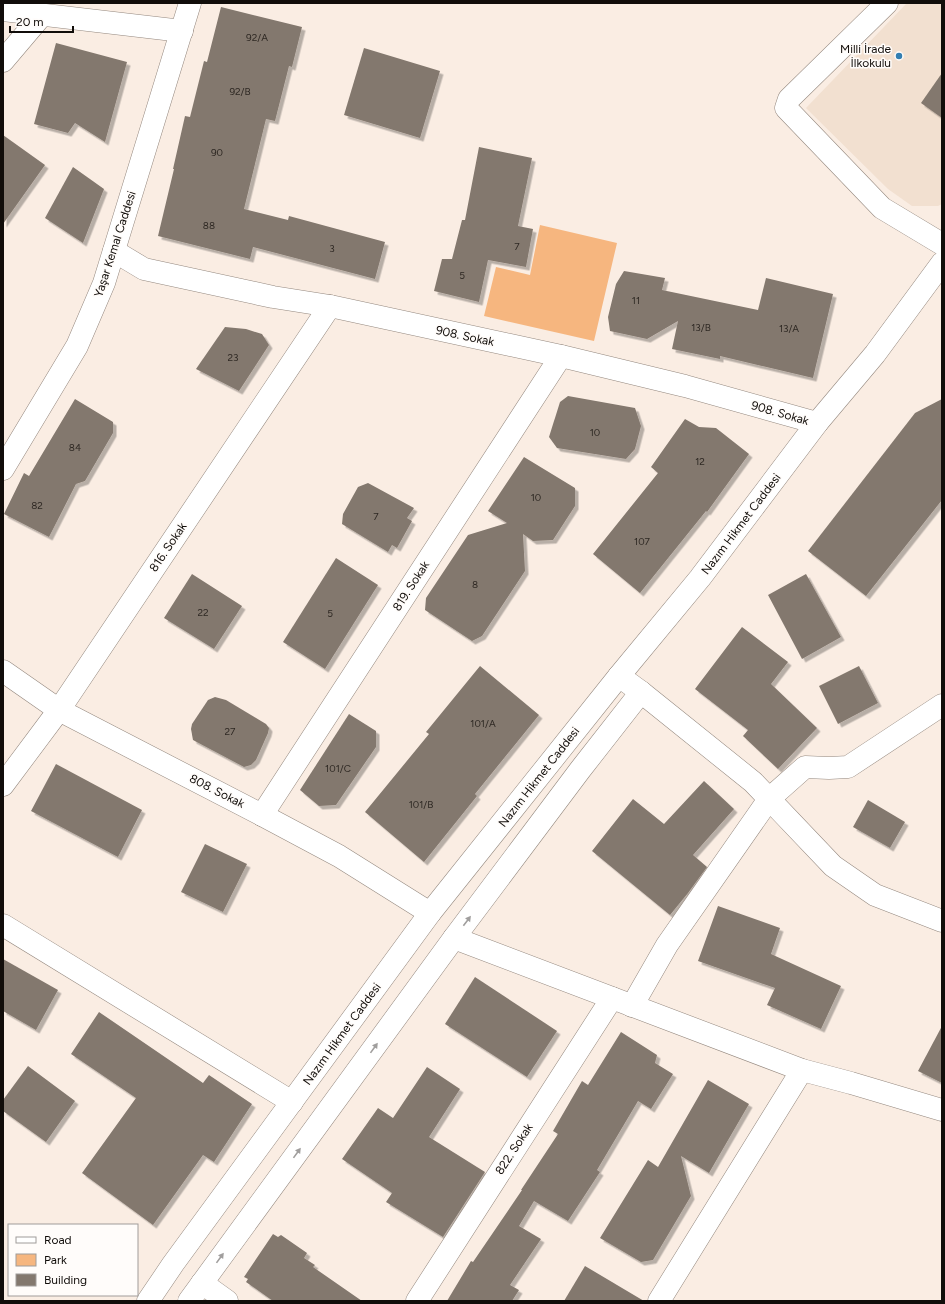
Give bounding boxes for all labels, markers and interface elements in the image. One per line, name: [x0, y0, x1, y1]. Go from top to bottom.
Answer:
scale bar: [10, 8, 73, 34]
text: 20 m: [16, 15, 44, 29]
house number: 92/A: [246, 31, 268, 44]
place label: Milli İrade İlkokulu: [840, 42, 891, 70]
marker: Milli İrade İlkokulu: [894, 51, 904, 61]
house number: 92/B: [229, 85, 251, 98]
house number: 90: [211, 146, 223, 159]
street label: Yaşar Kemal Caddesi: [91, 189, 139, 299]
house number: 88: [203, 219, 215, 232]
house number: 7: [514, 240, 520, 253]
house number: 3: [329, 242, 335, 255]
house number: 5: [459, 269, 465, 282]
house number: 11: [632, 294, 640, 307]
house number: 13/B: [691, 321, 711, 334]
house number: 13/A: [779, 322, 799, 335]
street label: 908. Sokak: [435, 323, 496, 349]
house number: 23: [227, 351, 239, 364]
street label: 908. Sokak: [750, 398, 811, 428]
house number: 10: [590, 426, 600, 439]
house number: 84: [69, 441, 81, 454]
house number: 12: [695, 455, 705, 468]
street label: Nazım Hikmet Caddesi: [698, 471, 784, 577]
house number: 10: [531, 491, 541, 504]
house number: 82: [31, 499, 43, 512]
house number: 7: [373, 510, 379, 523]
street label: 816. Sokak: [146, 520, 190, 574]
house number: 107: [634, 535, 651, 548]
street label: 819. Sokak: [390, 558, 432, 614]
house number: 8: [472, 578, 478, 591]
house number: 22: [197, 606, 209, 619]
house number: 5: [327, 607, 333, 620]
house number: 101/A: [470, 717, 496, 730]
street label: Nazım Hikmet Caddesi: [496, 724, 582, 830]
house number: 27: [225, 725, 236, 738]
house number: 101/C: [325, 762, 351, 775]
street label: 808. Sokak: [187, 771, 247, 811]
house number: 101/B: [409, 798, 433, 811]
one-way arrow: [463, 915, 472, 926]
street label: Nazım Hikmet Caddesi: [300, 980, 384, 1088]
one-way arrow: [370, 1043, 378, 1054]
street label: 822. Sokak: [492, 1121, 536, 1177]
one-way arrow: [293, 1148, 301, 1159]
legend: [8, 1224, 138, 1296]
text: Road: [44, 1233, 72, 1247]
text: Park: [44, 1253, 67, 1267]
one-way arrow: [216, 1253, 224, 1263]
text: Building: [44, 1273, 87, 1287]

